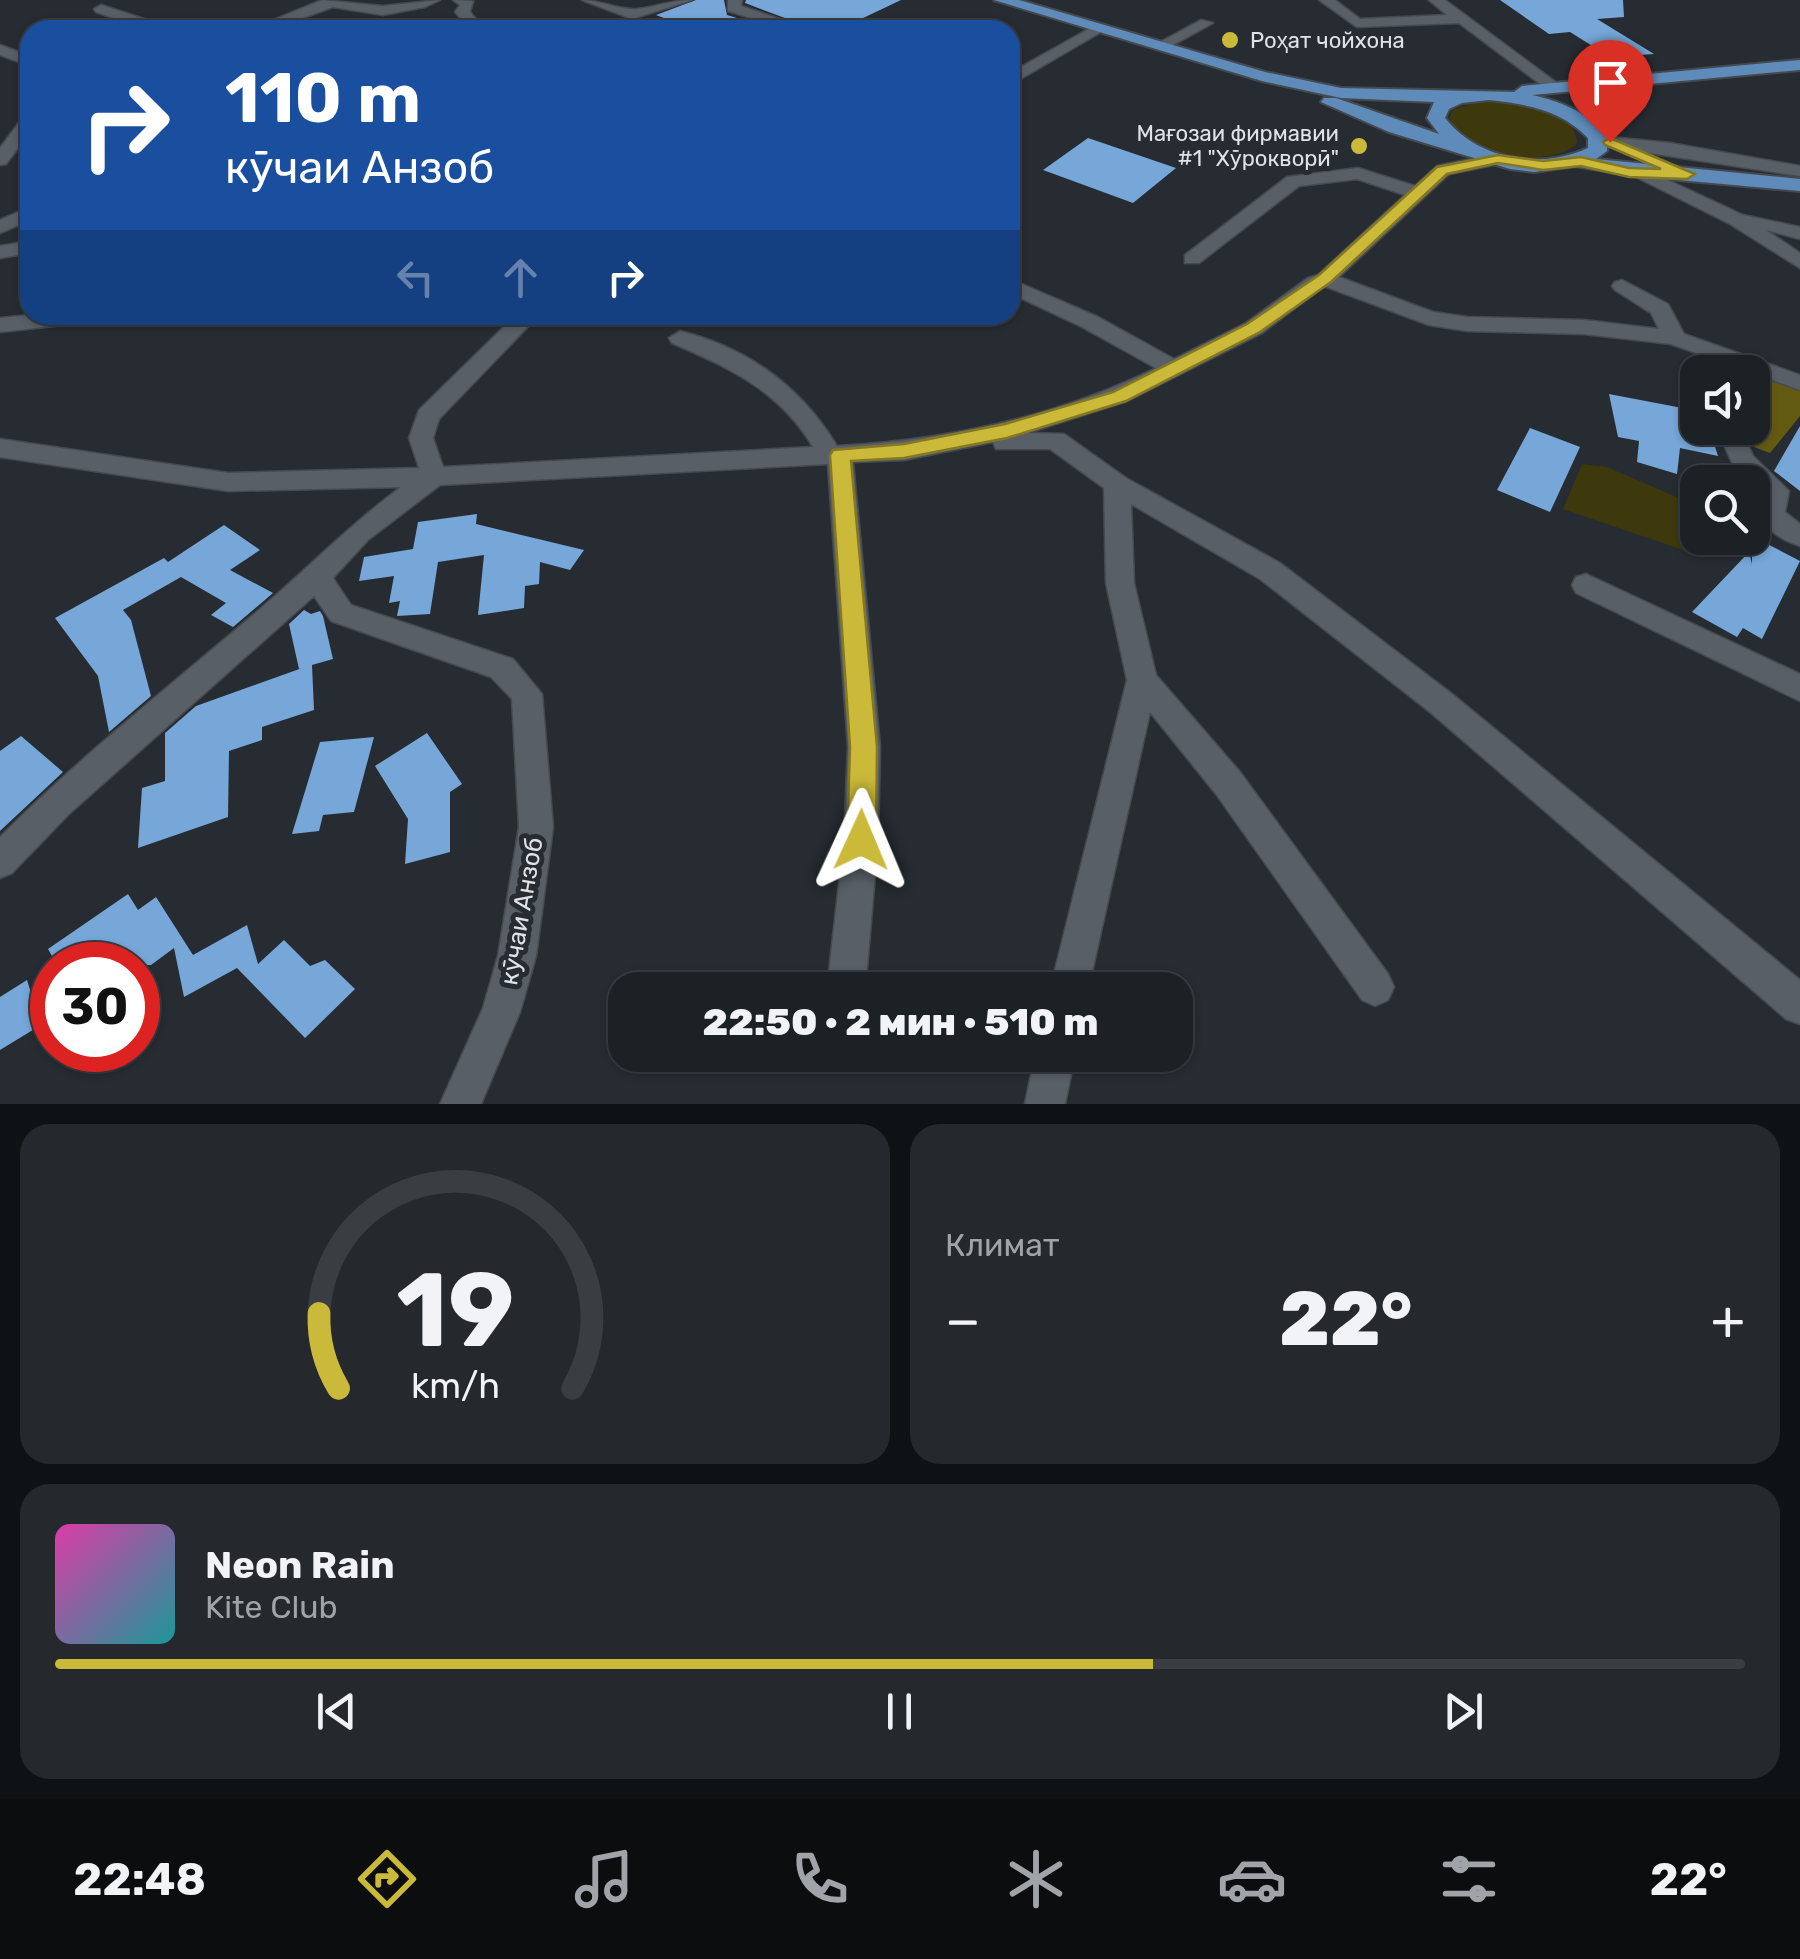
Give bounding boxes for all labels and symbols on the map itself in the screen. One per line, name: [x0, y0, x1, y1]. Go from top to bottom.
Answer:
place label: Роҳат чойхона: [1250, 27, 1405, 54]
marker: Роҳат чойхона: [1219, 29, 1241, 51]
pin: [1568, 40, 1653, 143]
place label: Мағозаи фирмавии #1 "Хӯрокворӣ": [1137, 120, 1339, 172]
marker: Мағозаи фирмавии #1 "Хӯрокворӣ": [1348, 135, 1370, 157]
position arrow: [809, 788, 913, 892]
street label: кӯчаи Анзоб: [494, 835, 549, 987]
speed limit sign: 30: [30, 942, 160, 1072]

